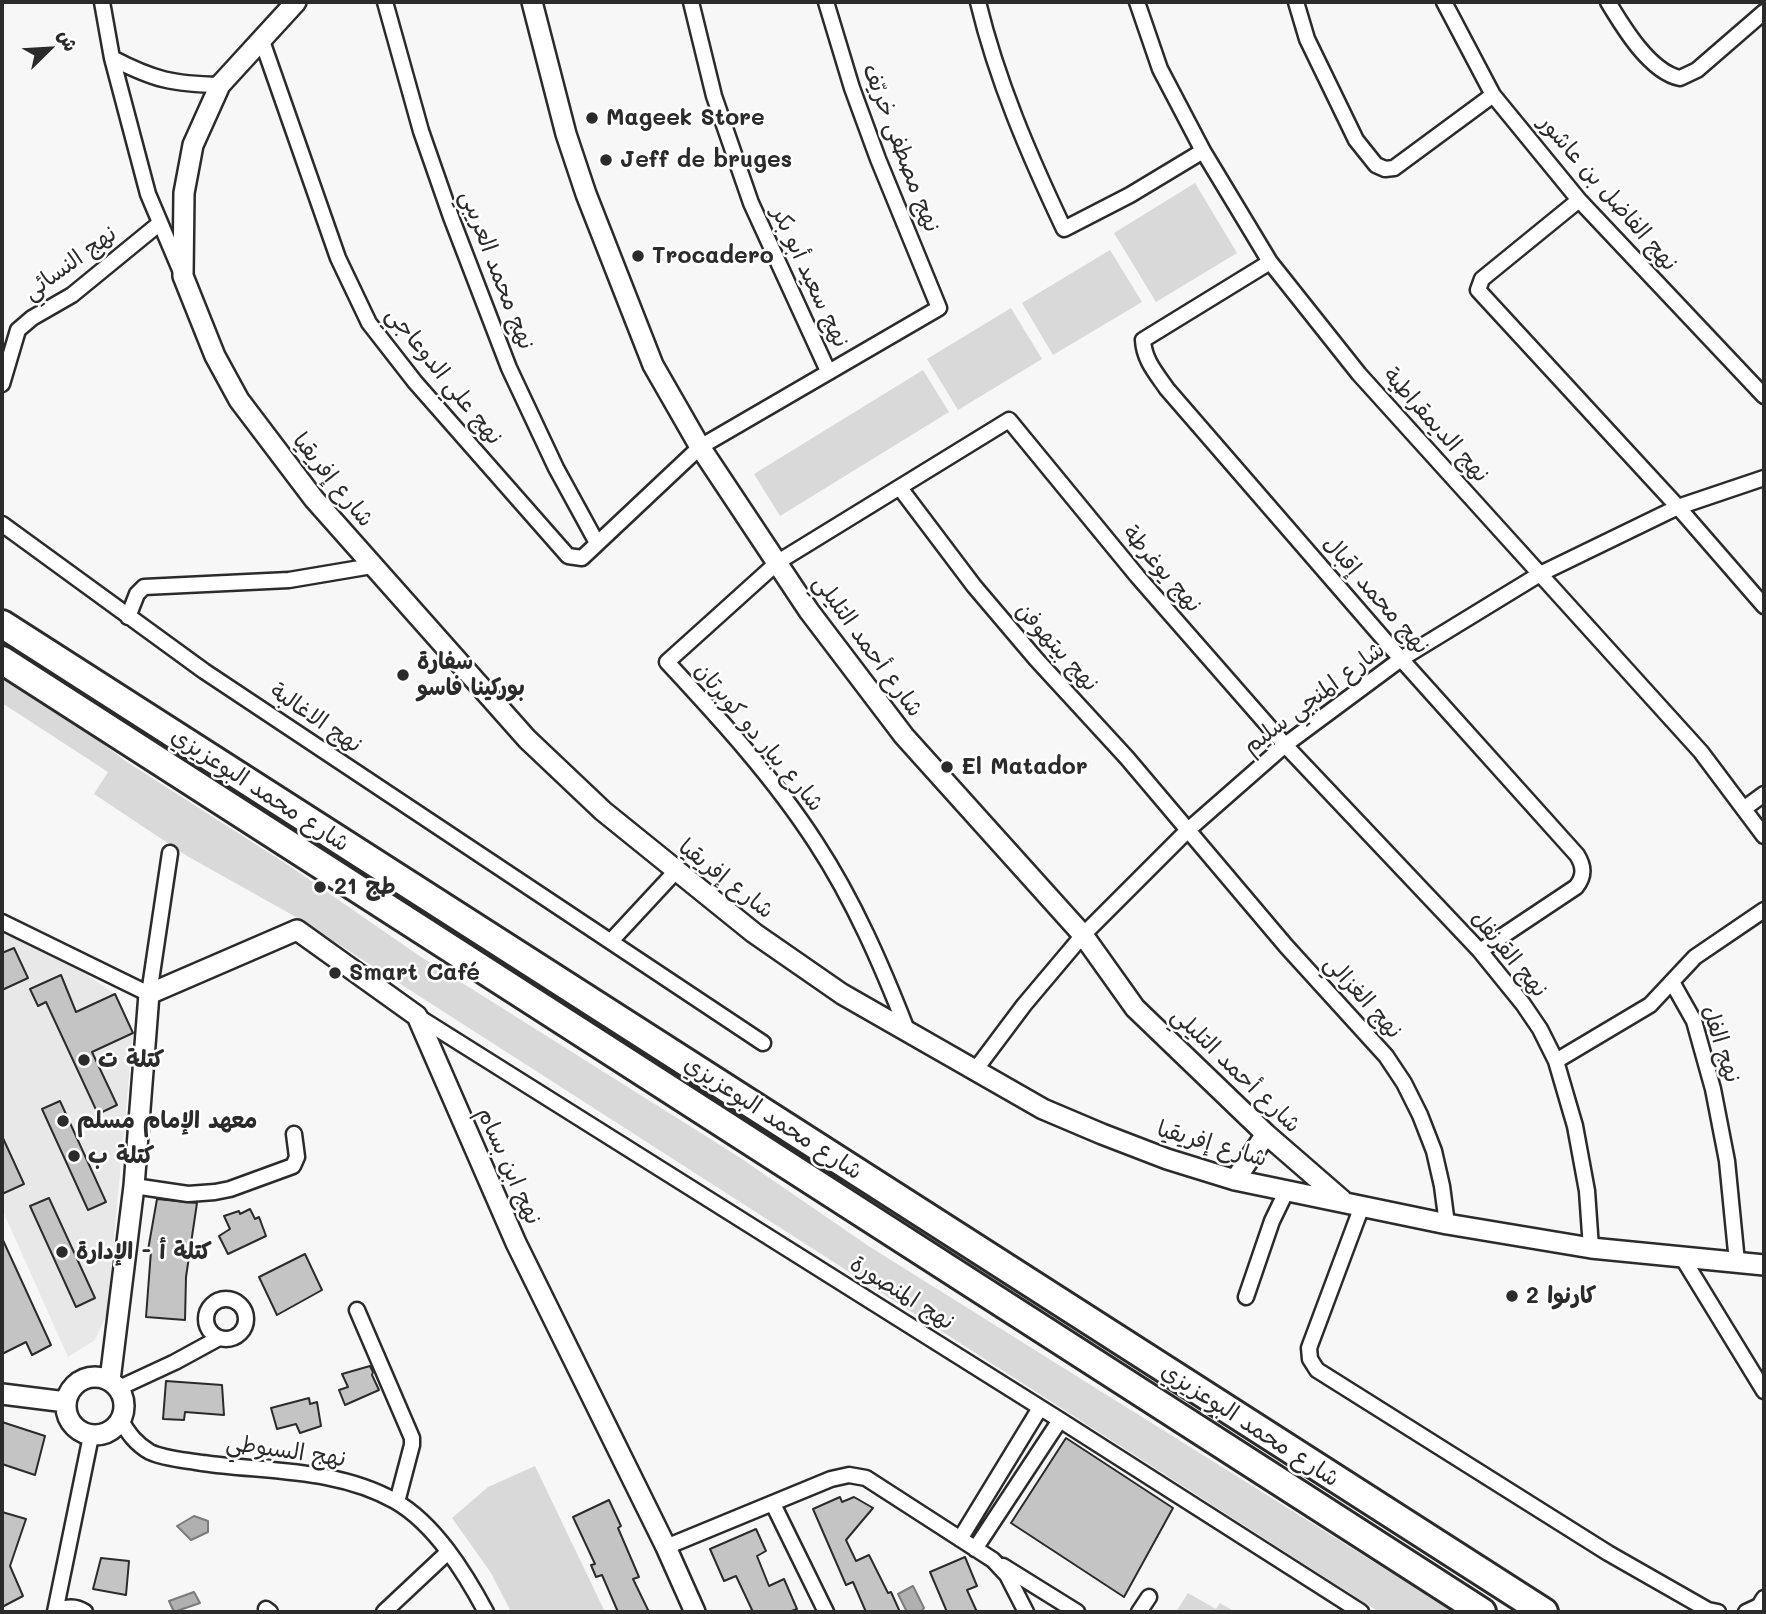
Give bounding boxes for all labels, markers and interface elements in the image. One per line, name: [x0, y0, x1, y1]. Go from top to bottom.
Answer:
north arrow: [14, 14, 84, 84]
text: ش: [53, 26, 84, 55]
street label: نهج مصطفى خريّف: [856, 60, 946, 236]
place label: Mageek Store: [606, 104, 765, 132]
street label: نهج الفاضل بن عاشور: [1533, 109, 1683, 277]
marker: Mageek Store: [584, 110, 600, 126]
place label: Jeff de bruges: [620, 146, 792, 174]
marker: Jeff de bruges: [598, 152, 614, 168]
street label: نهج محمد العريبي: [454, 187, 540, 353]
street label: نهج سعيد أبو بكر: [765, 202, 855, 352]
street label: نهج النسائي: [18, 220, 122, 306]
place label: Trocadero: [652, 242, 774, 270]
marker: Trocadero: [630, 248, 646, 264]
street label: نهج علي الدوعاجي: [380, 301, 508, 451]
street label: نهج الديمقراطية: [1377, 362, 1495, 488]
street label: شارع إفريقيا: [287, 427, 379, 533]
street label: نهج يوغرطة: [1117, 520, 1207, 618]
street label: نهج محمد إقبال: [1317, 530, 1435, 660]
street label: شارع أحمد التليلي: [807, 570, 929, 722]
street label: نهج بيتهوفن: [1010, 597, 1104, 697]
street label: شارع المنجي سليم: [1238, 636, 1390, 760]
place label: سفارة بوركينا فاسو: [417, 648, 525, 702]
street label: شارع بيار دو كوبرتان: [689, 657, 829, 817]
marker: سفارة بوركينا فاسو: [395, 667, 411, 683]
street label: نهج الاغالبة: [265, 677, 367, 759]
street label: شارع محمد البوعزيزي: [166, 722, 354, 858]
place label: El Matador: [961, 753, 1088, 781]
marker: El Matador: [939, 759, 955, 775]
street label: شارع إفريقيا: [673, 833, 779, 925]
place label: طج 21: [334, 873, 396, 901]
marker: طج 21: [312, 879, 328, 895]
street label: نهج القرنفل: [1465, 905, 1553, 1003]
street label: نهج الغزالي: [1318, 949, 1408, 1045]
place label: Smart Café: [349, 959, 480, 987]
marker: Smart Café: [327, 965, 343, 981]
street label: شارع أحمد التليلي: [1166, 1001, 1306, 1139]
street label: نهج الفل: [1696, 1002, 1746, 1086]
place label: كتلة ت: [98, 1046, 164, 1074]
street label: شارع محمد البوعزيزي: [679, 1050, 867, 1186]
marker: كتلة ت: [76, 1052, 92, 1068]
street label: نهج ابن بسام: [471, 1103, 547, 1229]
place label: معهد الإمام مسلم: [77, 1107, 257, 1135]
marker: معهد الإمام مسلم: [55, 1113, 71, 1129]
street label: شارع إفريقيا: [1154, 1115, 1270, 1173]
place label: كتلة ب: [88, 1142, 154, 1170]
marker: كتلة ب: [66, 1148, 82, 1164]
place label: كتلة أ - الإدارة: [76, 1238, 212, 1266]
marker: كتلة أ - الإدارة: [54, 1244, 70, 1260]
street label: نهج المنصورة: [845, 1250, 959, 1336]
place label: كارنوا 2: [1526, 1282, 1596, 1310]
marker: كارنوا 2: [1504, 1288, 1520, 1304]
street label: شارع محمد البوعزيزي: [1156, 1357, 1344, 1493]
street label: نهج السيوطي: [224, 1429, 348, 1473]

